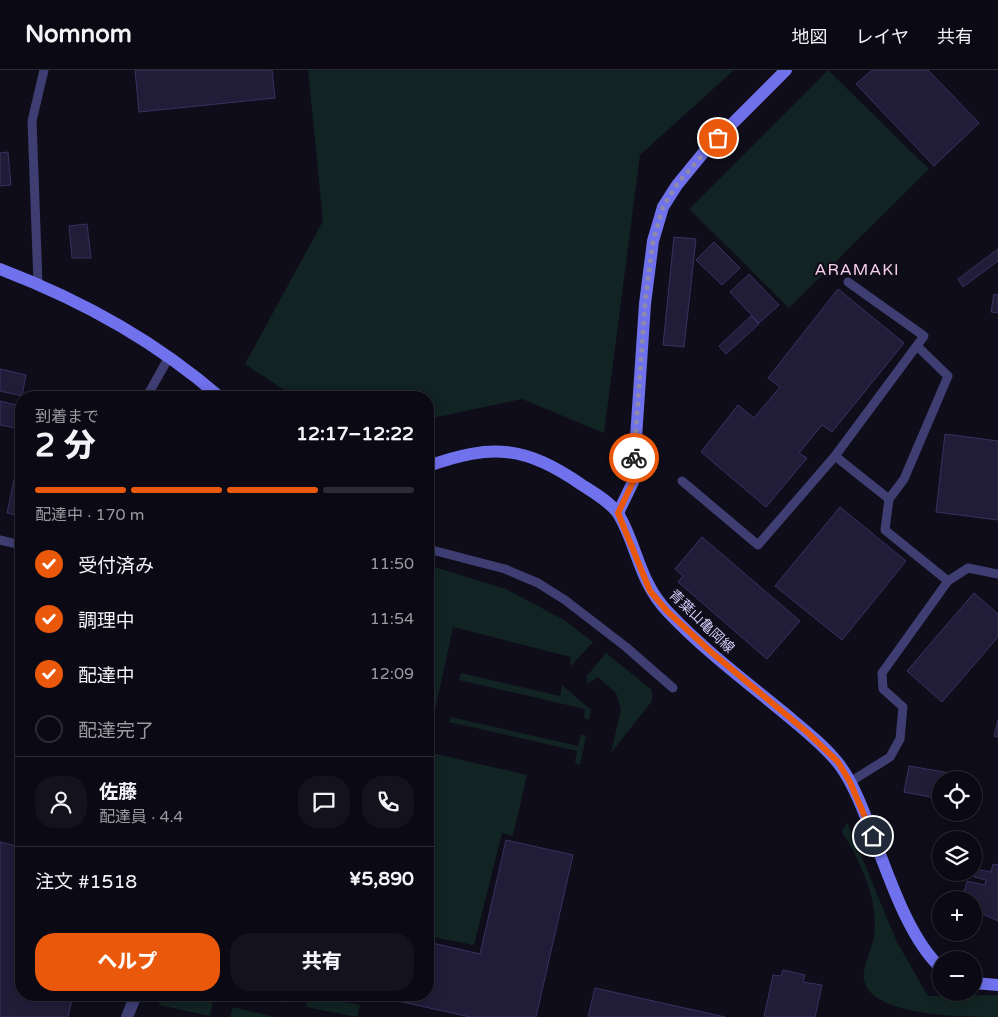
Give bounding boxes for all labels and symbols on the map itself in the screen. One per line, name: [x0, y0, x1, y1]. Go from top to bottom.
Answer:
pin: [697, 117, 739, 159]
district label: ARAMAKI: [815, 260, 899, 280]
courier: [609, 433, 659, 483]
street label: 青葉山亀岡線: [666, 586, 738, 657]
pin: [852, 815, 894, 857]

